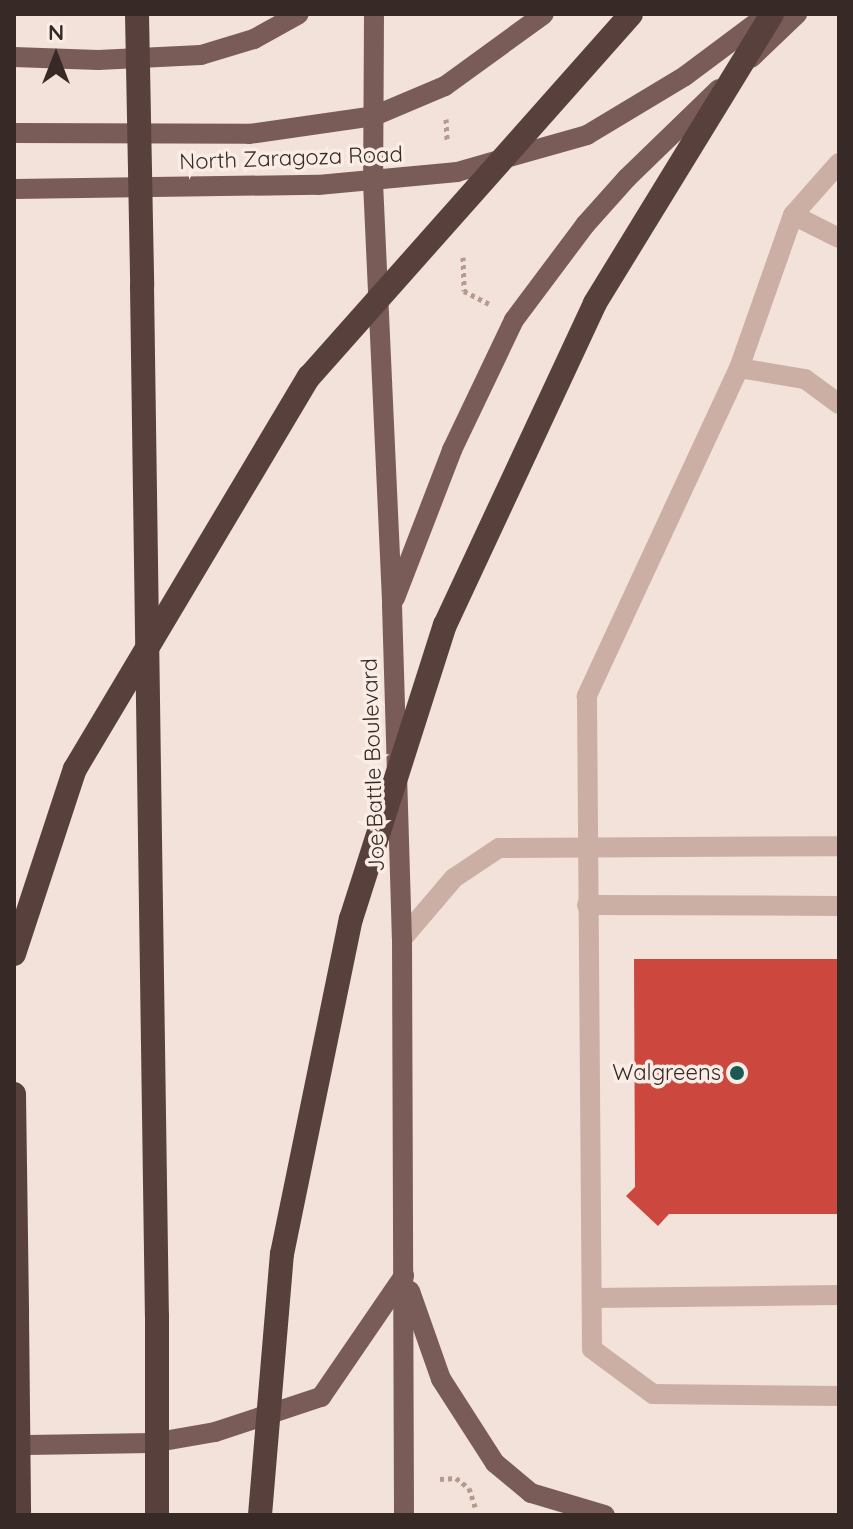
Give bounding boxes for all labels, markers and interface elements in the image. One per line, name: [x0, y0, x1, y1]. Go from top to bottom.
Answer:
north arrow: [16, 16, 96, 96]
text: N: [48, 18, 64, 46]
street label: North Zaragoza Road: [179, 141, 403, 175]
street label: Joe Battle Boulevard: [356, 658, 390, 872]
place label: Walgreens: [612, 1060, 721, 1086]
marker: Walgreens: [728, 1064, 746, 1082]

